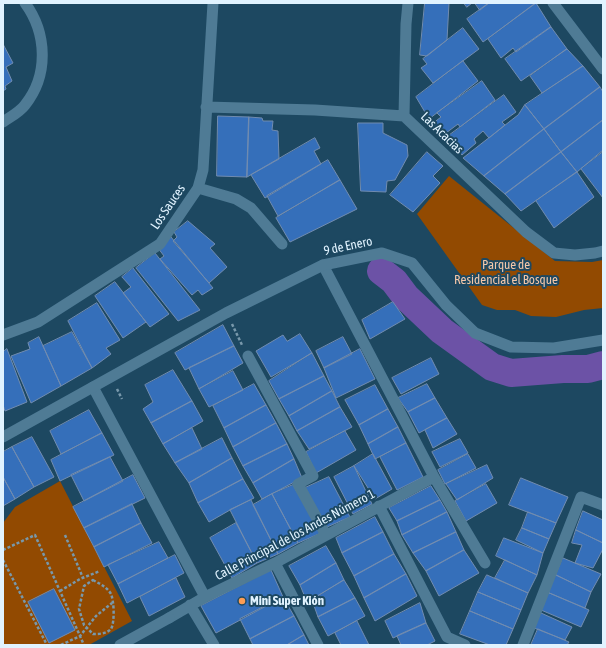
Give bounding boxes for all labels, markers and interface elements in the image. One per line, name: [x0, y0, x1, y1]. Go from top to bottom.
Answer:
street label: Las Acacias: [417, 109, 467, 157]
street label: Los Sauces: [147, 182, 189, 232]
street label: 9 de Enero: [322, 233, 374, 259]
park label: Parque de Residencial el Bosque: [454, 257, 558, 288]
street label: Calle Principal de los Andes Número 1: [212, 486, 378, 584]
place label: Mini Super Kión: [250, 593, 324, 609]
marker: Mini Super Kión: [237, 596, 247, 606]

